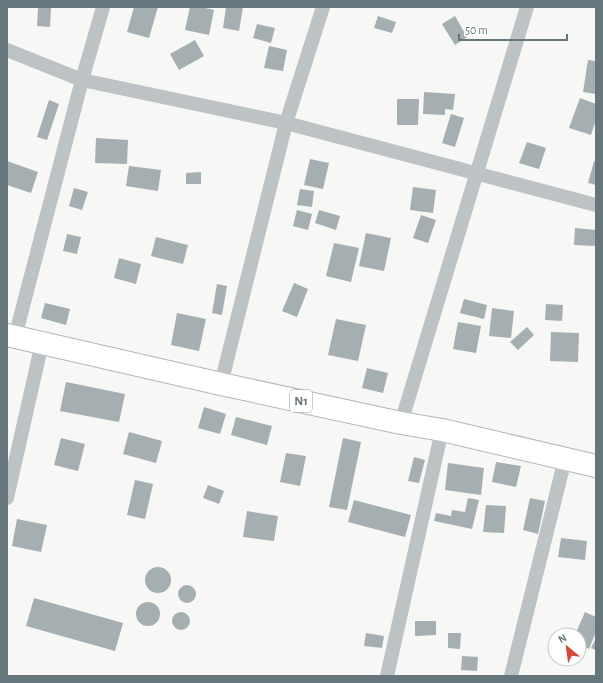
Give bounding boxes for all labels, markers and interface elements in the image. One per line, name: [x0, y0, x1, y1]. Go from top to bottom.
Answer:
scale bar: [459, 16, 567, 42]
text: 50 m: [465, 24, 488, 36]
road number: N1: [290, 390, 312, 412]
north arrow: [547, 627, 587, 667]
text: N: [556, 632, 568, 645]

